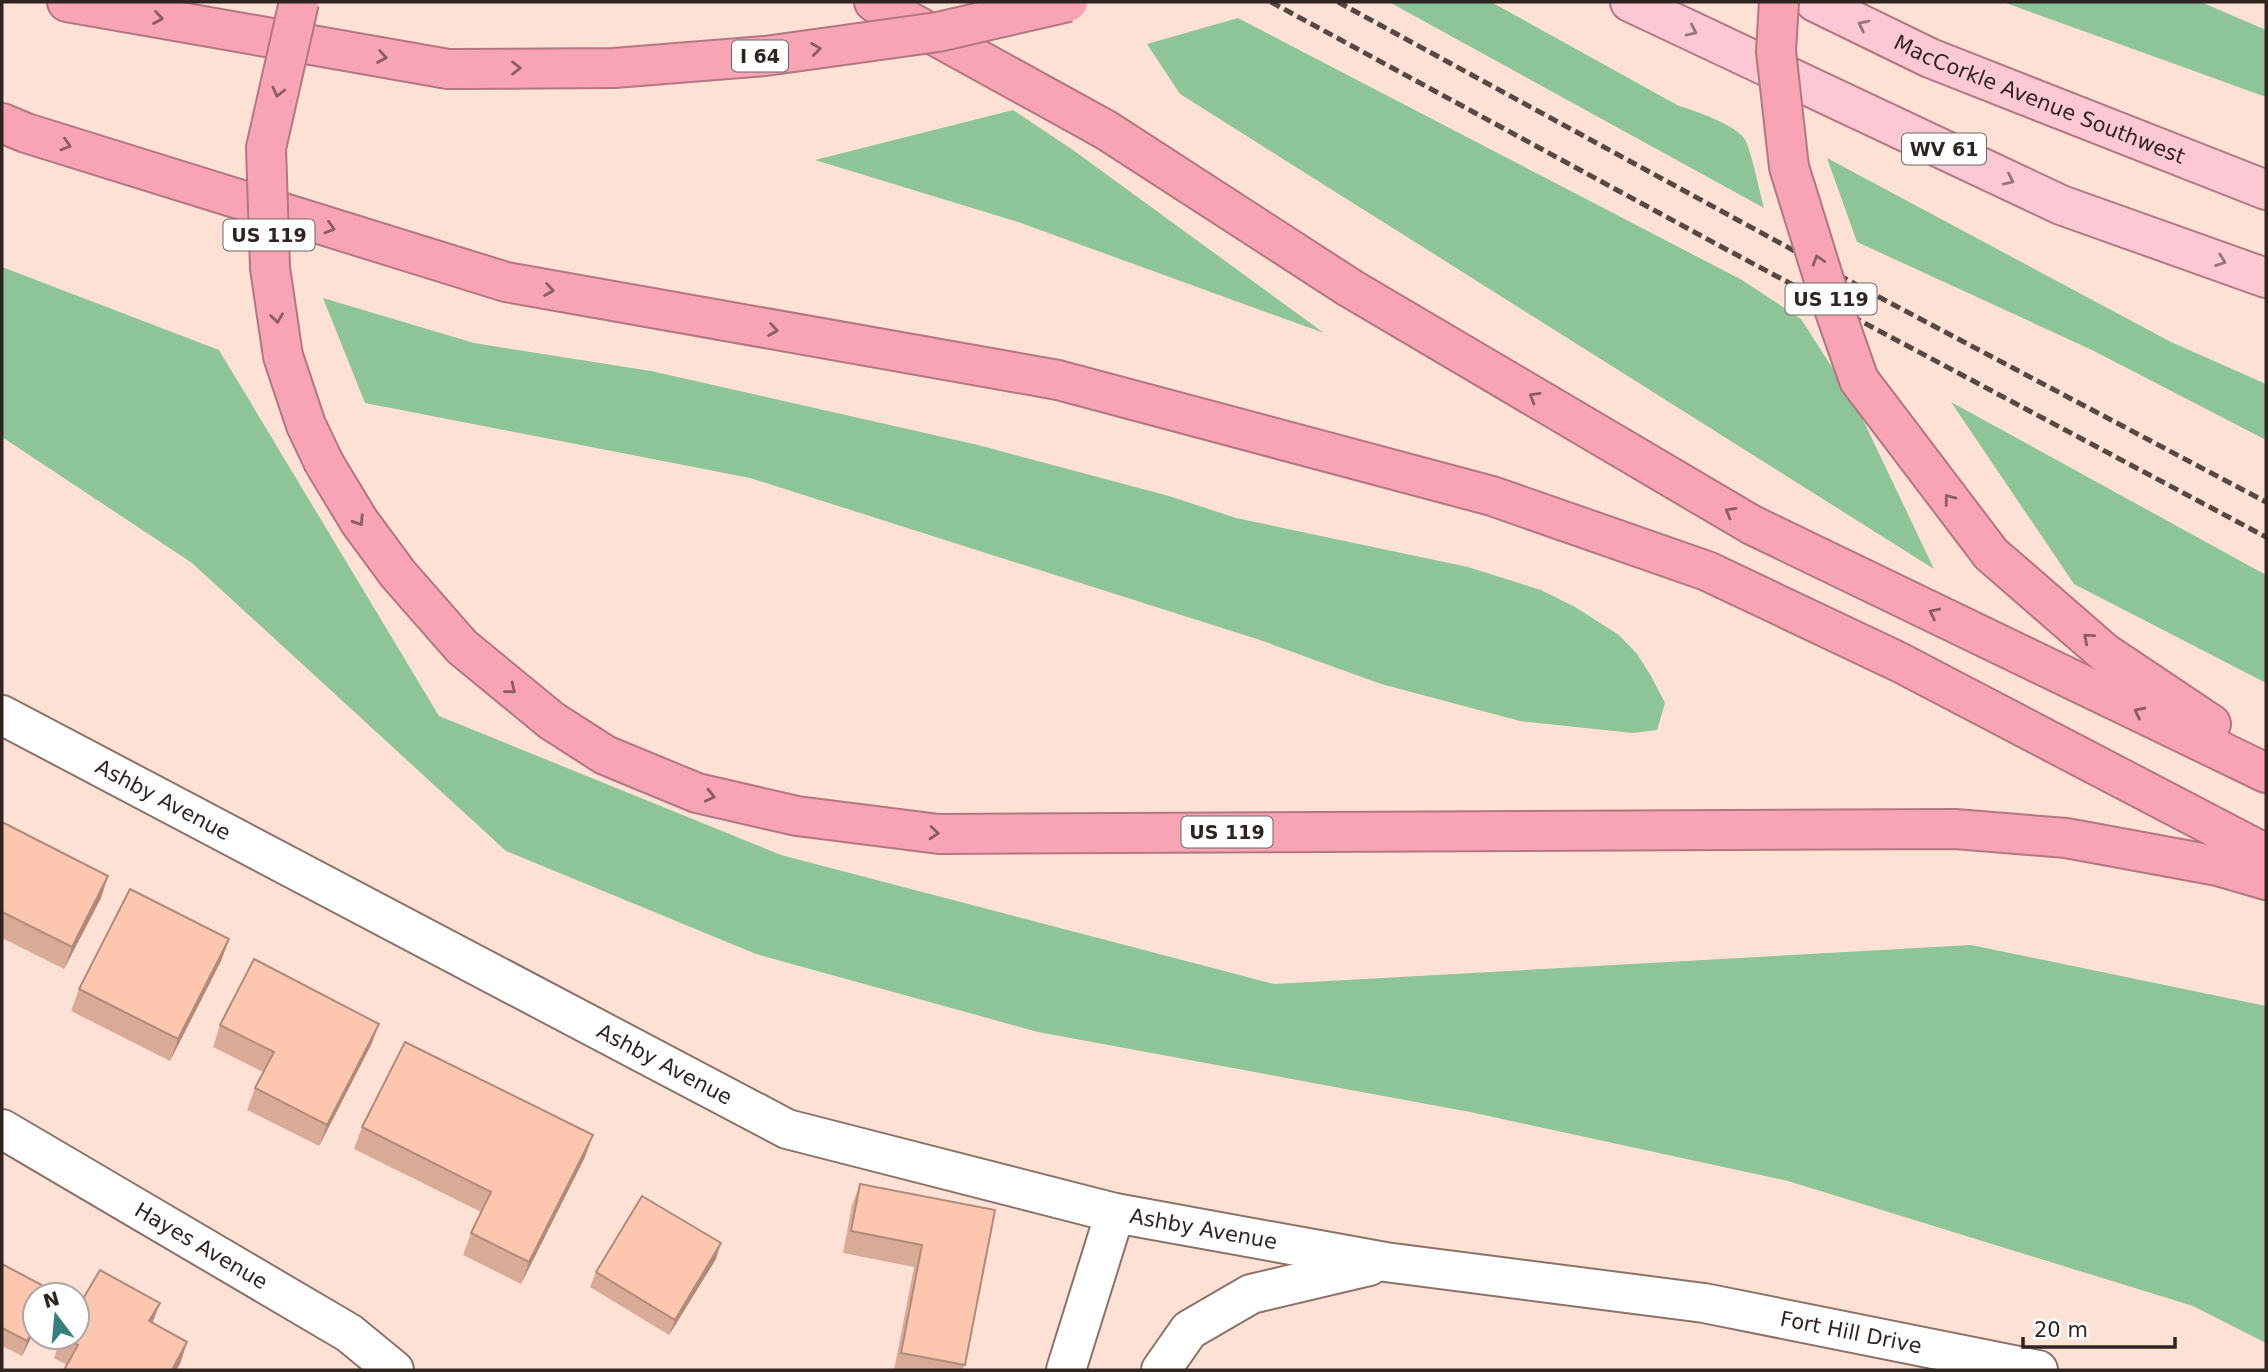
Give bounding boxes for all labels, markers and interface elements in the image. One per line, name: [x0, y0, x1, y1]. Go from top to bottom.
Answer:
one-way arrow: [152, 10, 164, 25]
one-way arrow: [1858, 20, 1870, 34]
one-way arrow: [1685, 23, 1697, 37]
street label: MacCorkle Avenue Southwest: [1890, 30, 2188, 169]
road number: I 64: [732, 40, 788, 72]
one-way arrow: [810, 42, 822, 57]
one-way arrow: [376, 49, 388, 64]
one-way arrow: [511, 60, 522, 76]
one-way arrow: [272, 86, 287, 98]
road number: WV 61: [1902, 134, 1986, 164]
one-way arrow: [60, 137, 72, 152]
one-way arrow: [2001, 171, 2014, 185]
road number: US 119: [224, 219, 314, 250]
one-way arrow: [324, 219, 336, 234]
one-way arrow: [2214, 253, 2226, 267]
one-way arrow: [1812, 254, 1826, 267]
one-way arrow: [543, 282, 555, 297]
road number: US 119: [1786, 284, 1876, 314]
one-way arrow: [270, 312, 285, 323]
one-way arrow: [767, 321, 779, 336]
one-way arrow: [1528, 392, 1541, 405]
one-way arrow: [1945, 495, 1958, 507]
one-way arrow: [1725, 507, 1737, 520]
one-way arrow: [351, 513, 364, 526]
one-way arrow: [1929, 607, 1941, 621]
one-way arrow: [2083, 634, 2096, 646]
one-way arrow: [503, 681, 516, 693]
one-way arrow: [2134, 706, 2146, 720]
street label: Ashby Avenue: [91, 754, 235, 845]
one-way arrow: [704, 788, 716, 802]
road number: US 119: [1182, 817, 1272, 848]
one-way arrow: [929, 825, 940, 840]
street label: Ashby Avenue: [593, 1019, 736, 1110]
street label: Hayes Avenue: [131, 1198, 272, 1294]
street label: Ashby Avenue: [1128, 1204, 1279, 1254]
north arrow: [21, 1281, 91, 1351]
text: N: [41, 1287, 62, 1312]
scale bar: [2023, 1306, 2175, 1350]
street label: Fort Hill Drive: [1778, 1307, 1924, 1358]
text: 20 m: [2034, 1318, 2088, 1342]

